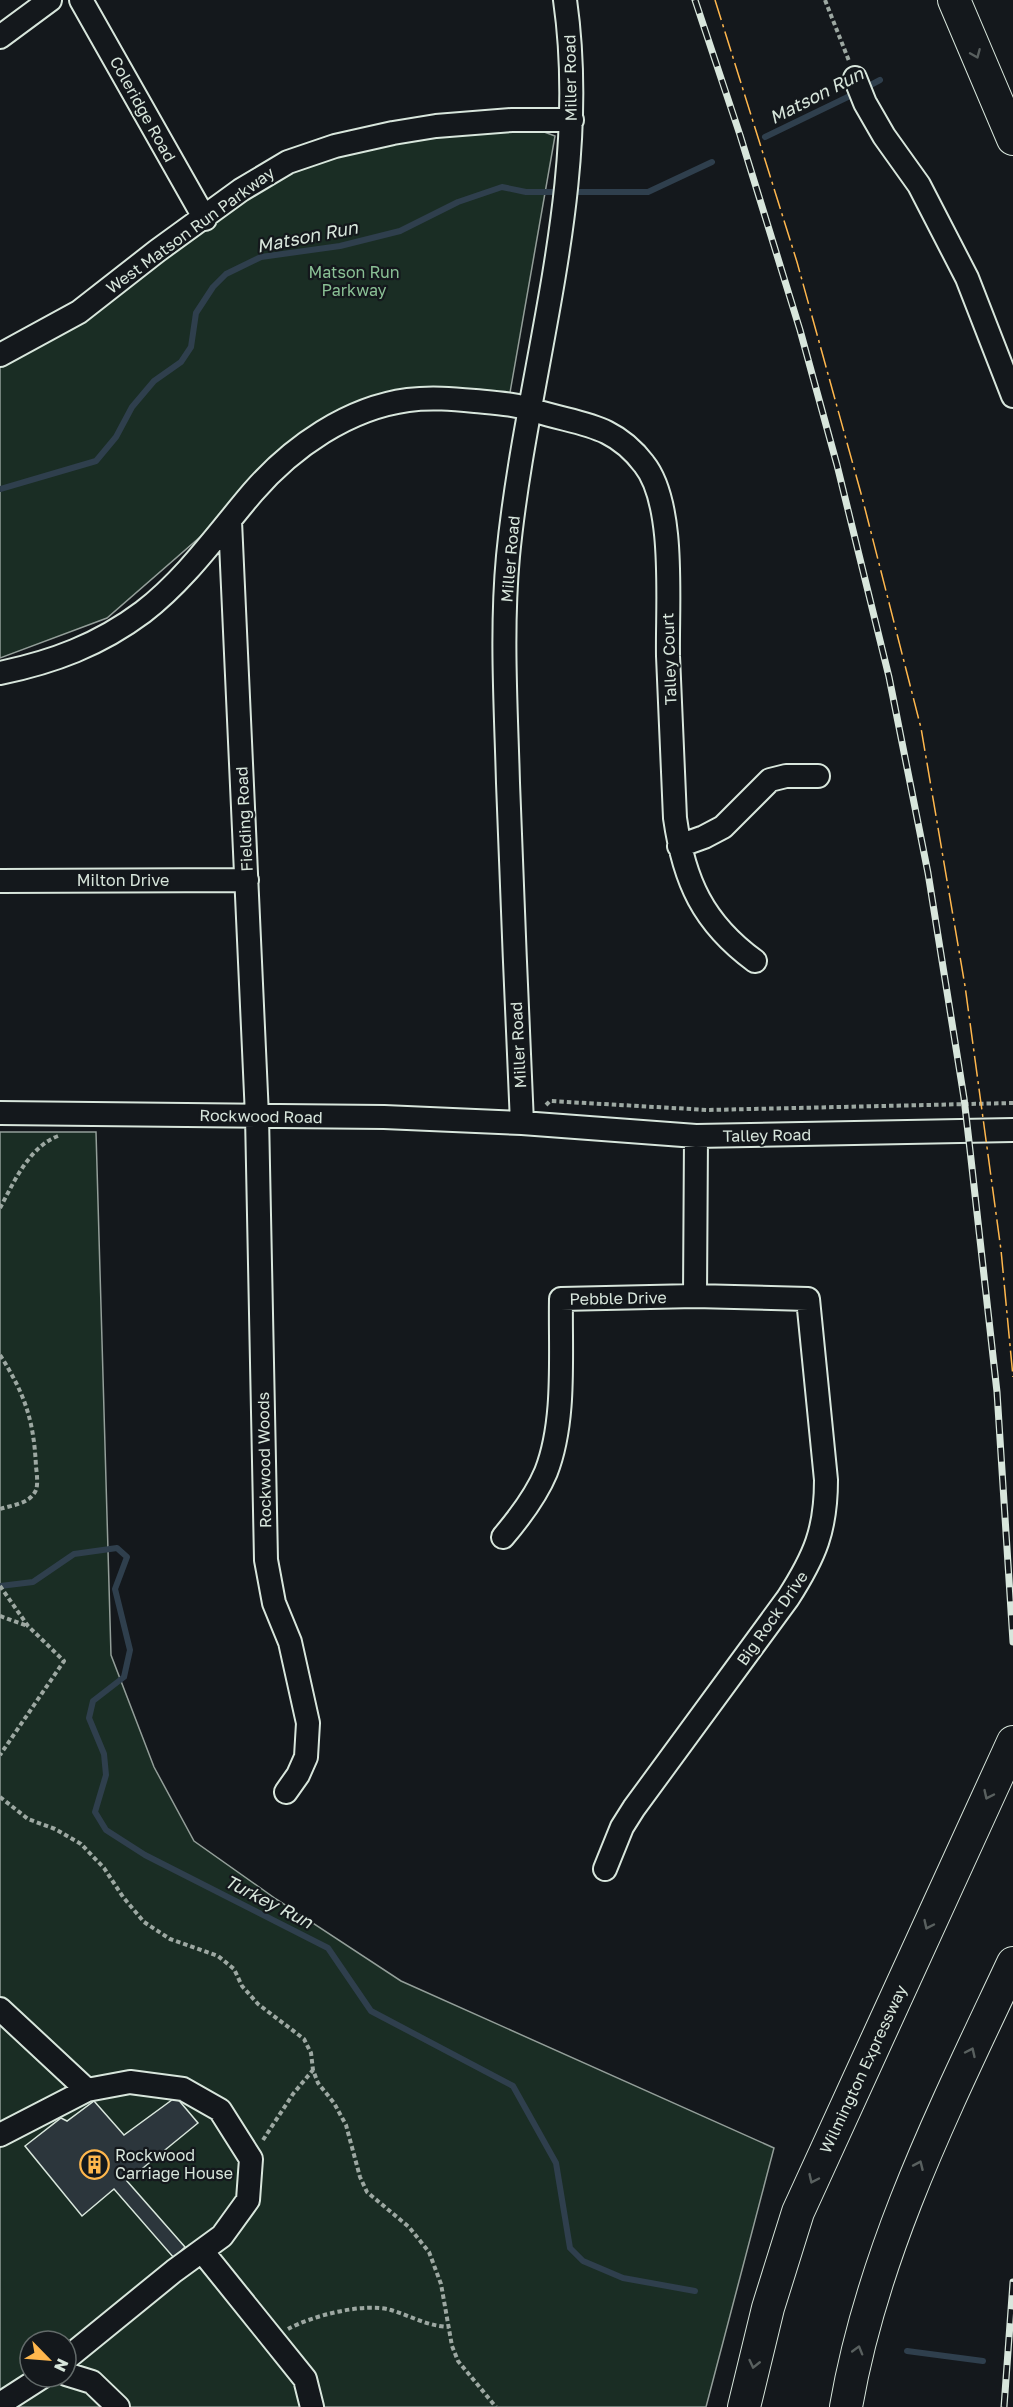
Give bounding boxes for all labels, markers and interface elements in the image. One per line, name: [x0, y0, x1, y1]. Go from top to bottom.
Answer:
street label: Miller Road: [559, 34, 581, 122]
one-way arrow: [969, 48, 981, 59]
street label: Coleridge Road: [106, 53, 180, 165]
water label: Matson Run: [765, 62, 867, 128]
street label: West Matson Run Parkway: [102, 162, 278, 298]
water label: Matson Run: [255, 215, 360, 257]
park label: Matson Run Parkway: [308, 262, 400, 300]
street label: Miller Road: [496, 515, 524, 603]
street label: Talley Court: [657, 612, 681, 706]
street label: Fielding Road: [231, 766, 257, 872]
street label: Milton Drive: [77, 870, 169, 890]
street label: Miller Road: [506, 1001, 530, 1089]
street label: Rockwood Road: [199, 1105, 323, 1127]
street label: Talley Road: [722, 1124, 812, 1146]
street label: Pebble Drive: [569, 1287, 667, 1309]
street label: Rockwood Woods: [253, 1392, 275, 1528]
street label: Big Rock Drive: [732, 1567, 812, 1669]
one-way arrow: [984, 1788, 996, 1799]
water label: Turkey Run: [221, 1869, 317, 1933]
one-way arrow: [924, 1918, 936, 1929]
street label: Wilmington Expressway: [815, 1981, 911, 2157]
one-way arrow: [964, 2048, 976, 2059]
place label: Rockwood Carriage House: [115, 2145, 233, 2183]
building icon: Rockwood Carriage House: [78, 2148, 110, 2180]
one-way arrow: [912, 2160, 924, 2171]
one-way arrow: [808, 2172, 820, 2183]
north arrow: [18, 2329, 78, 2389]
one-way arrow: [851, 2345, 864, 2355]
text: N: [50, 2356, 73, 2375]
one-way arrow: [749, 2359, 762, 2369]

